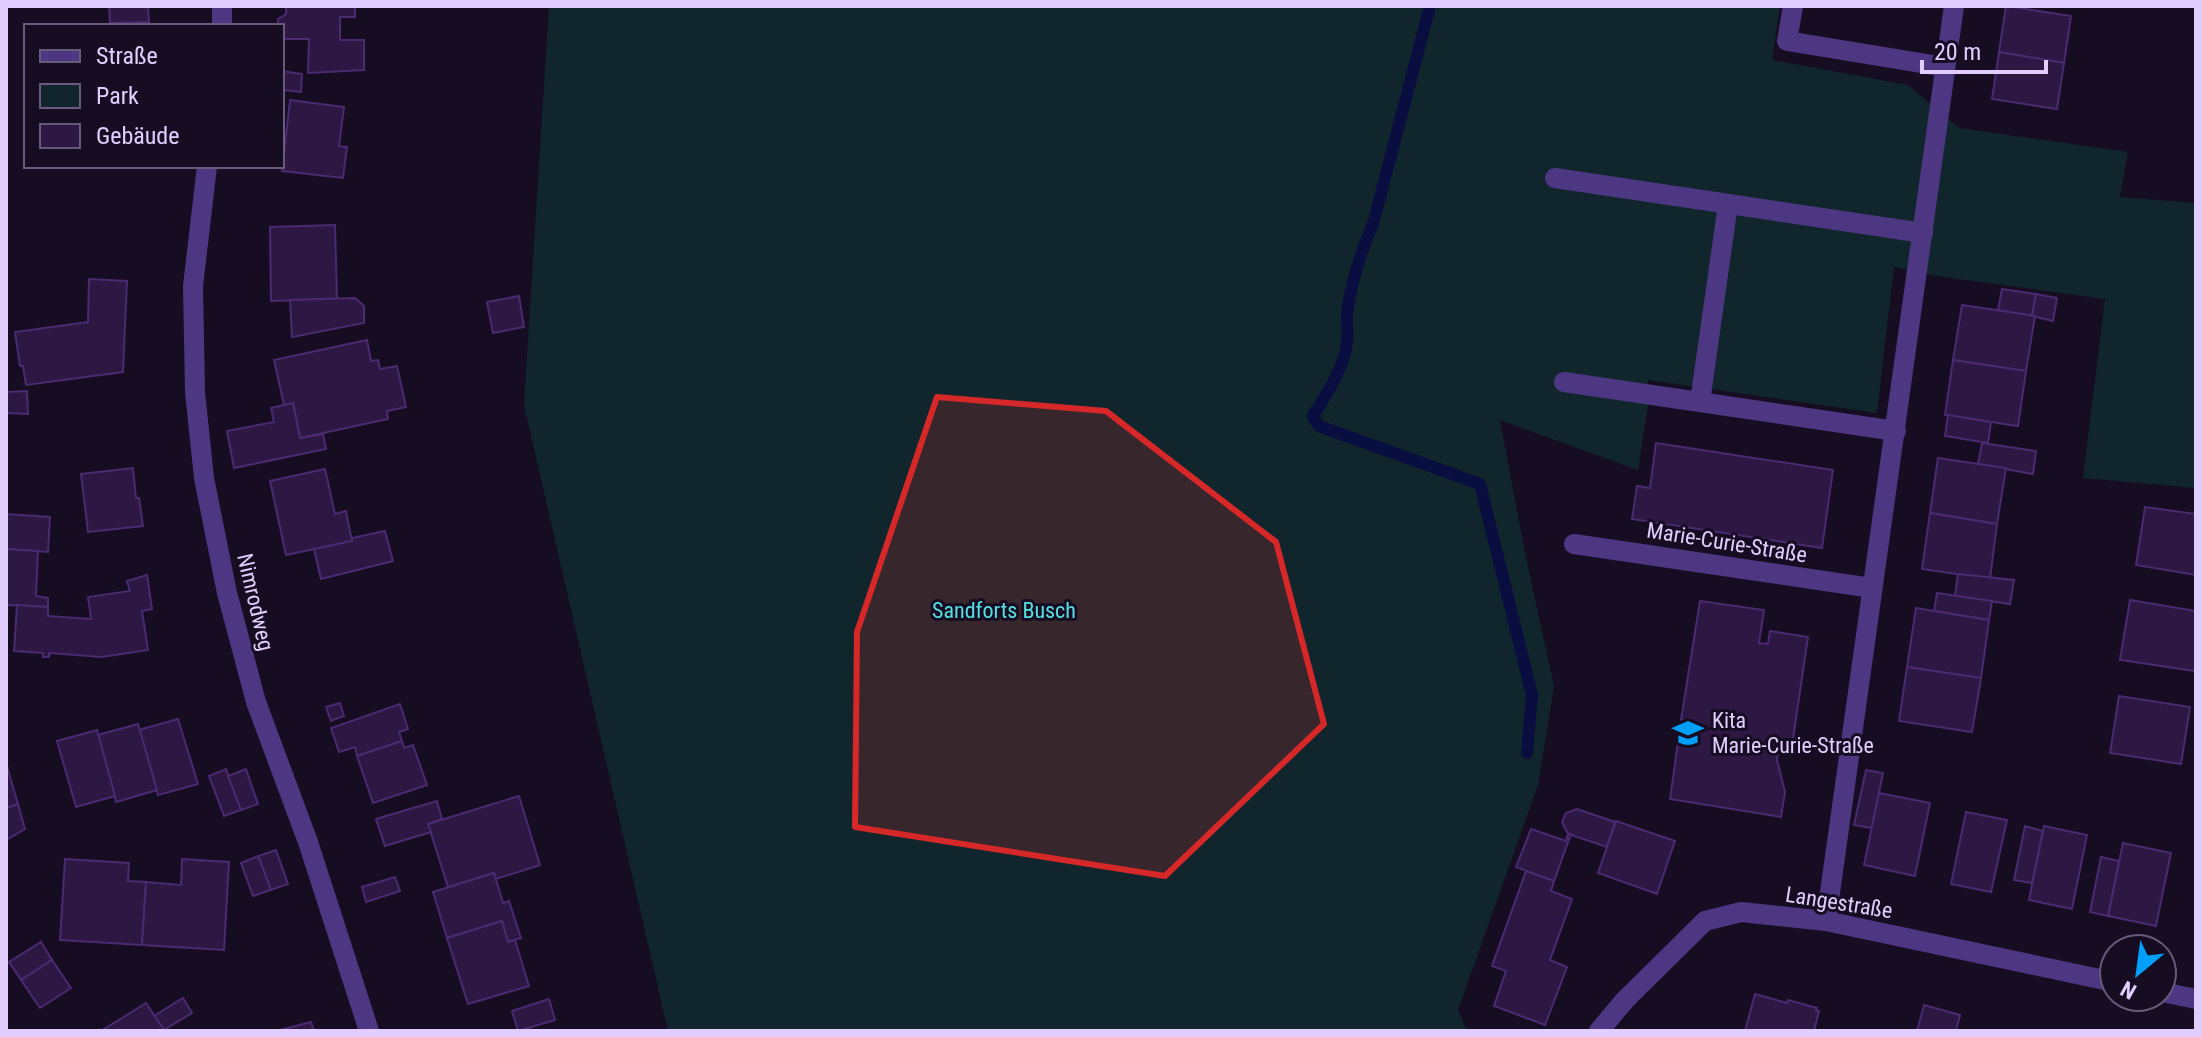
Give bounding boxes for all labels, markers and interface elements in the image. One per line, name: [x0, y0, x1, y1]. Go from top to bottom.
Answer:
legend: [24, 24, 284, 168]
scale bar: [1922, 24, 2046, 74]
text: 20 m: [1934, 38, 1981, 66]
text: Straße: [96, 42, 158, 70]
text: Park: [96, 82, 139, 110]
text: Gebäude: [96, 122, 180, 150]
street label: Marie-Curie-Straße: [1645, 517, 1809, 567]
street label: Nimrodweg: [232, 551, 279, 653]
park label: Sandforts Busch: [932, 598, 1076, 623]
place label: Kita Marie-Curie-Straße: [1712, 708, 1874, 758]
school or university icon: Kita Marie-Curie-Straße: [1671, 716, 1705, 750]
street label: Langestraße: [1784, 882, 1894, 923]
north arrow: [2098, 933, 2178, 1013]
text: N: [2117, 976, 2141, 1004]

